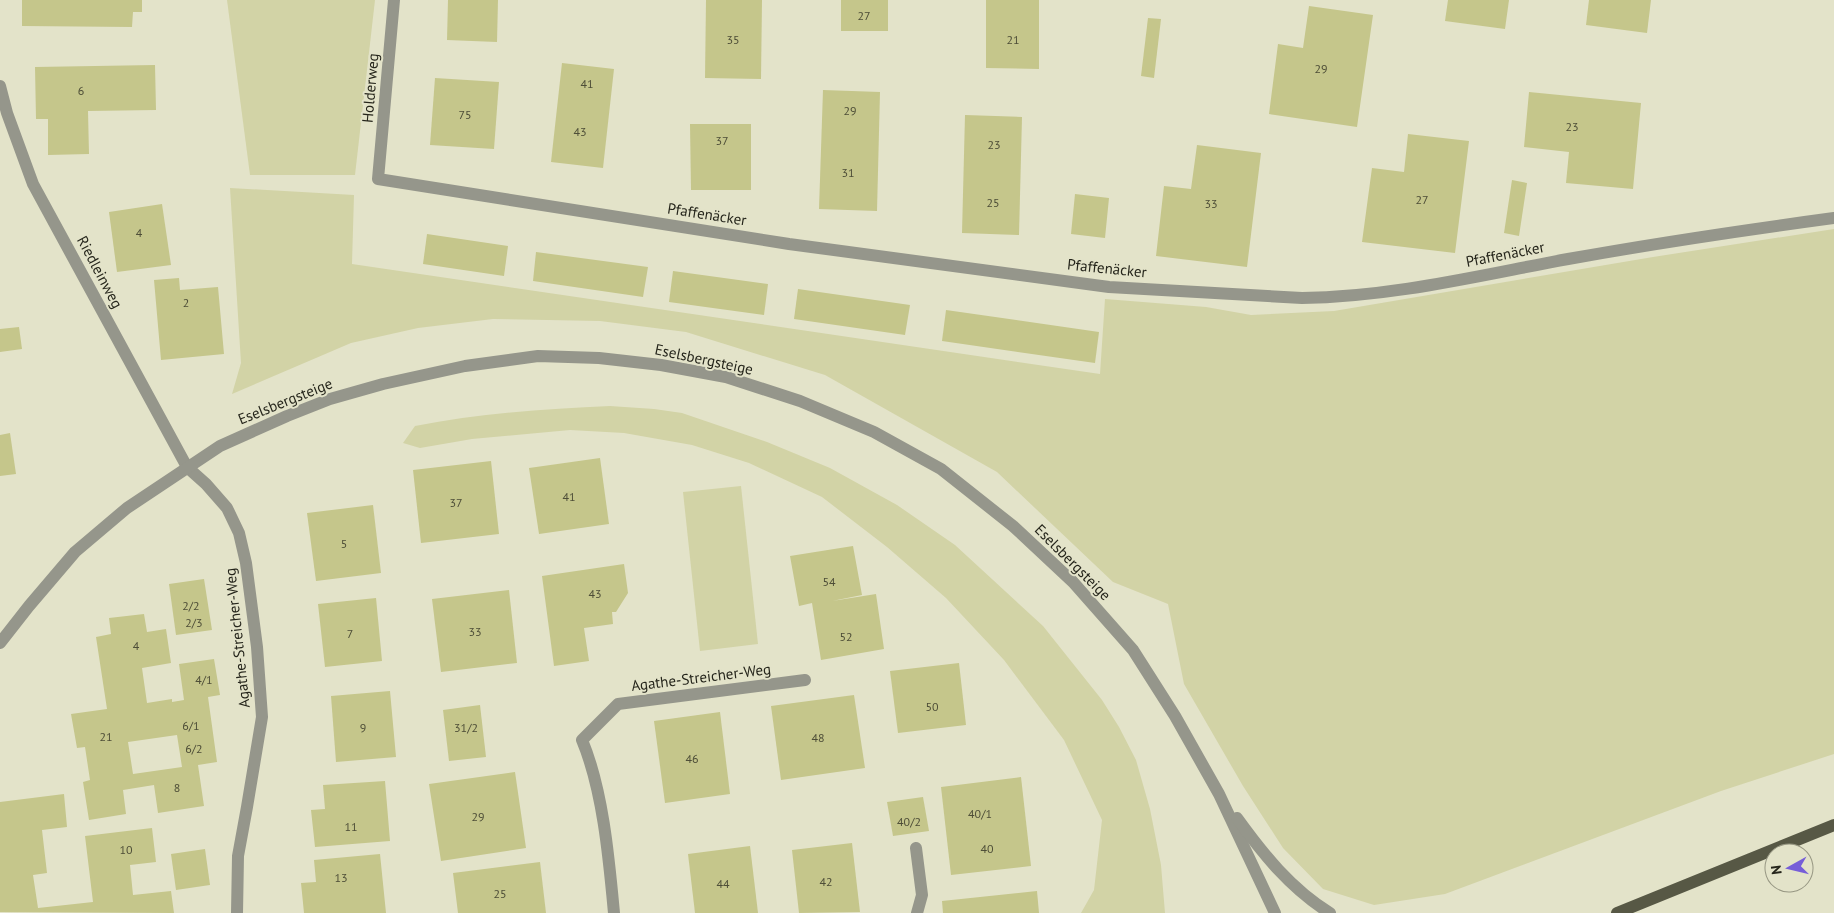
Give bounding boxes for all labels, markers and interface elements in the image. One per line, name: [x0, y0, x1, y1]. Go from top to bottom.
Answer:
house number: 27: [857, 8, 871, 23]
house number: 35: [726, 32, 740, 47]
house number: 21: [1006, 32, 1020, 47]
street label: Holderweg: [357, 52, 383, 124]
house number: 29: [1314, 61, 1328, 76]
house number: 41: [580, 76, 594, 91]
house number: 6: [78, 83, 84, 98]
house number: 29: [843, 103, 857, 118]
house number: 75: [458, 107, 472, 122]
house number: 23: [1565, 119, 1579, 134]
house number: 43: [573, 124, 587, 139]
house number: 37: [715, 133, 729, 148]
house number: 23: [987, 137, 1001, 152]
house number: 31: [841, 165, 855, 180]
house number: 27: [1415, 192, 1429, 207]
house number: 25: [986, 195, 1000, 210]
house number: 33: [1204, 196, 1218, 211]
street label: Pfaffenäcker: [666, 198, 748, 230]
house number: 4: [136, 225, 143, 240]
street label: Riedleinweg: [73, 233, 127, 311]
street label: Pfaffenäcker: [1464, 237, 1546, 271]
street label: Pfaffenäcker: [1066, 254, 1148, 282]
house number: 2: [183, 295, 189, 310]
street label: Eselsbergsteige: [653, 339, 755, 379]
street label: Eselsbergsteige: [235, 373, 335, 429]
house number: 41: [562, 489, 576, 504]
house number: 37: [449, 495, 463, 510]
street label: Eselsbergsteige: [1031, 520, 1115, 604]
house number: 5: [341, 536, 347, 551]
street label: Agathe-Streicher-Weg: [220, 567, 254, 709]
house number: 54: [822, 574, 836, 589]
house number: 43: [588, 586, 602, 601]
house number: 2/2: [182, 598, 200, 613]
house number: 2/3: [185, 615, 203, 630]
house number: 33: [468, 624, 482, 639]
house number: 7: [347, 626, 353, 641]
house number: 52: [839, 629, 853, 644]
house number: 4: [133, 638, 140, 653]
street label: Agathe-Streicher-Weg: [630, 659, 772, 695]
house number: 4/1: [195, 672, 213, 687]
house number: 50: [925, 699, 939, 714]
house number: 6/1: [182, 718, 200, 733]
house number: 9: [360, 720, 366, 735]
house number: 31/2: [454, 720, 478, 735]
house number: 21: [99, 729, 113, 744]
house number: 48: [811, 730, 825, 745]
house number: 6/2: [185, 741, 203, 756]
house number: 46: [685, 751, 699, 766]
house number: 8: [174, 780, 180, 795]
house number: 40/1: [968, 806, 992, 821]
house number: 29: [471, 809, 485, 824]
house number: 40/2: [897, 814, 921, 829]
house number: 11: [344, 819, 358, 834]
house number: 40: [980, 841, 994, 856]
house number: 10: [119, 842, 133, 857]
north arrow: [1764, 843, 1814, 893]
text: N: [1767, 864, 1786, 876]
house number: 13: [334, 870, 348, 885]
house number: 42: [819, 874, 833, 889]
house number: 44: [716, 876, 730, 891]
house number: 25: [493, 886, 507, 901]

